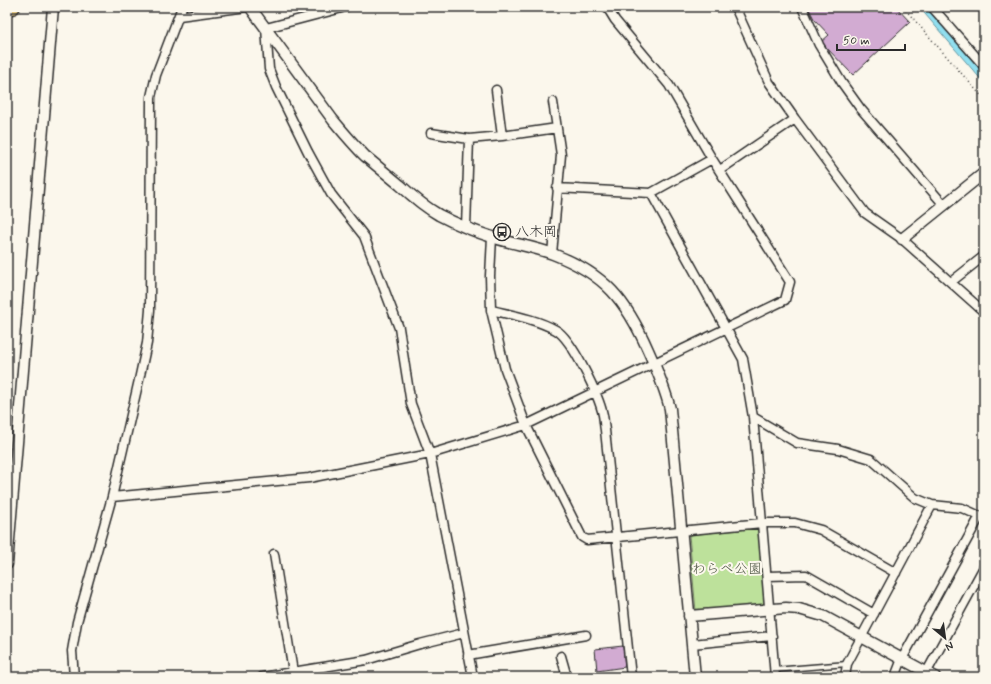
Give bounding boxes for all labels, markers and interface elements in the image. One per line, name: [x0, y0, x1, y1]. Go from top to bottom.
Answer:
scale bar: [837, 26, 905, 52]
text: 50 m: [843, 33, 870, 49]
bus stop icon: 八木岡: [492, 222, 512, 242]
place label: 八木岡: [515, 223, 557, 241]
park label: わらぺ公園: [692, 560, 762, 578]
north arrow: [925, 618, 965, 658]
text: N: [943, 638, 956, 654]

